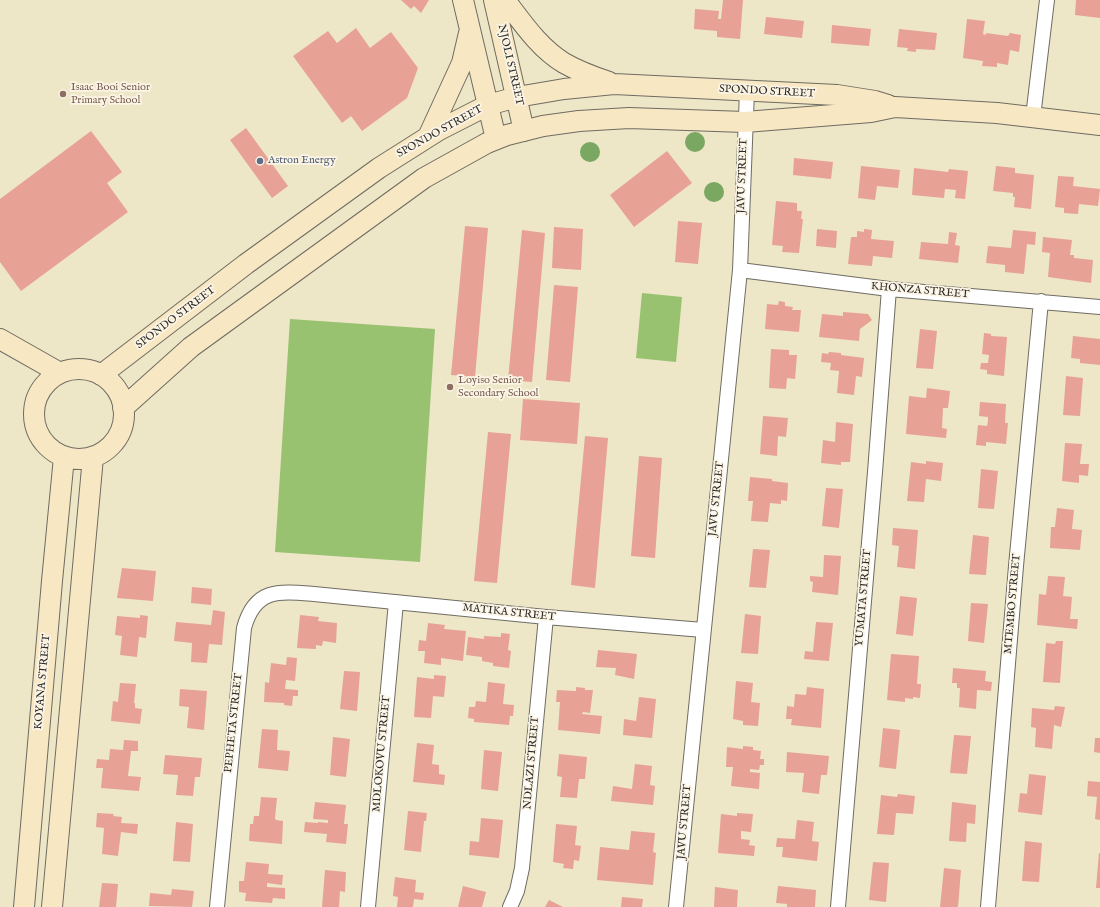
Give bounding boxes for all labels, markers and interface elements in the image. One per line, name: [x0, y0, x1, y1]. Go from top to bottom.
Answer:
street label: NJOLI STREET: [494, 23, 526, 107]
place label: Isaac Booi Senior Primary School: [71, 81, 150, 107]
street label: SPONDO STREET: [719, 83, 815, 101]
marker: Isaac Booi Senior Primary School: [58, 89, 68, 99]
street label: SPONDO STREET: [395, 103, 485, 161]
street label: JAVU STREET: [735, 138, 751, 214]
place label: Astron Energy: [268, 154, 336, 168]
marker: Astron Energy: [255, 156, 265, 166]
street label: KHONZA STREET: [870, 280, 970, 302]
street label: SPONDO STREET: [134, 284, 218, 352]
place label: Loyiso Senior Secondary School: [458, 374, 539, 400]
marker: Loyiso Senior Secondary School: [445, 382, 455, 392]
street label: JAVU STREET: [707, 461, 727, 537]
street label: YUMATA STREET: [853, 549, 875, 647]
street label: MTEMBO STREET: [1002, 553, 1024, 655]
street label: MATIKA STREET: [462, 602, 556, 624]
street label: KOYANA STREET: [32, 634, 54, 730]
street label: PEPHETA STREET: [222, 672, 246, 774]
street label: MDLOKOVU STREET: [370, 695, 394, 813]
street label: NDLAZI STREET: [521, 716, 543, 810]
street label: JAVU STREET: [675, 784, 695, 860]

